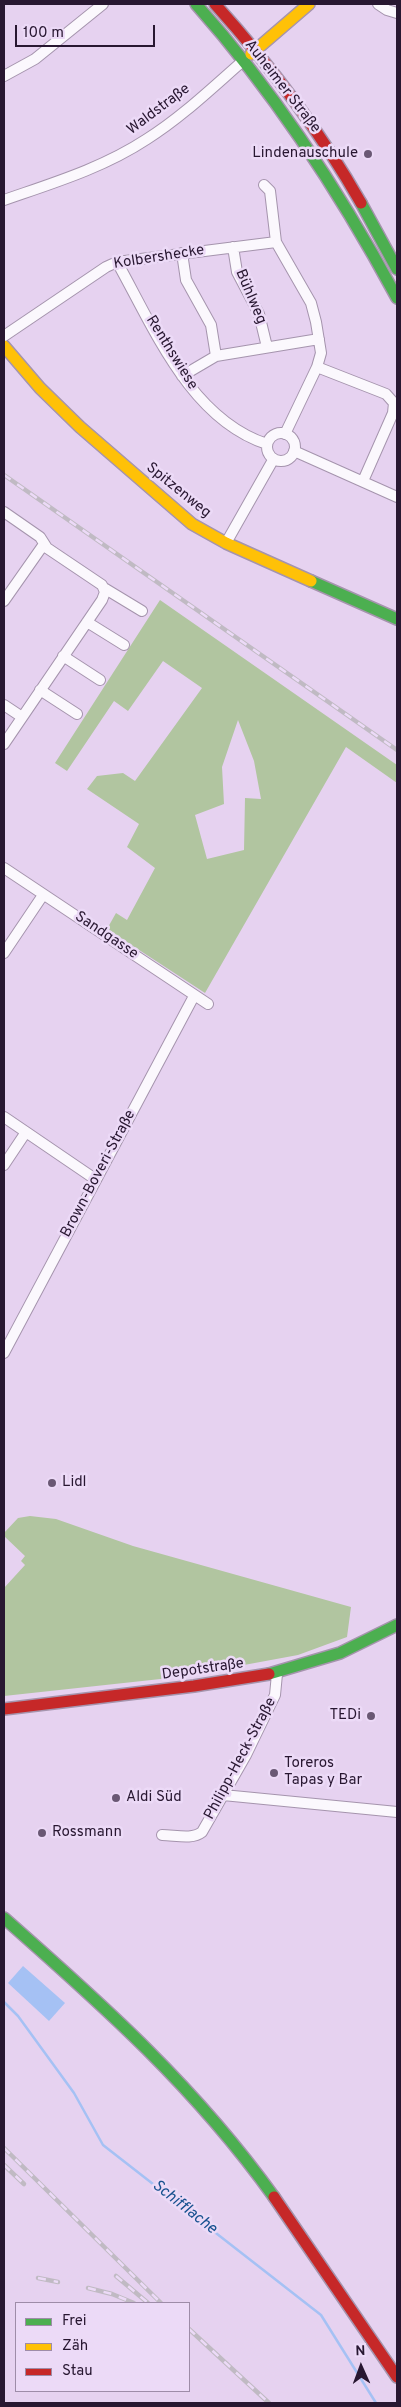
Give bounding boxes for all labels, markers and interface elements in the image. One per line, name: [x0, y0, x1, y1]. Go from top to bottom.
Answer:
scale bar: [18, 15, 158, 47]
text: 100 m: [23, 24, 64, 43]
street label: Auheimer Straße: [240, 37, 324, 137]
street label: Waldstraße: [124, 80, 194, 140]
place label: Lindenauschule: [252, 145, 358, 163]
marker: Lindenauschule: [362, 148, 374, 160]
street label: Kolbershecke: [112, 242, 206, 274]
street label: Bühlweg: [230, 267, 270, 327]
street label: Renthswiese: [141, 313, 201, 393]
street label: Spitzenweg: [142, 459, 214, 523]
street label: Sandgasse: [71, 908, 141, 964]
street label: Brown-Boveri-Straße: [58, 1107, 140, 1241]
place label: Lidl: [62, 1474, 87, 1492]
marker: Lidl: [46, 1477, 58, 1489]
street label: Depotstraße: [161, 1655, 245, 1685]
street label: Philipp-Heck-Straße: [201, 1695, 281, 1823]
place label: TEDi: [329, 1707, 361, 1725]
marker: TEDi: [365, 1710, 377, 1722]
place label: Toreros Tapas y Bar: [284, 1755, 362, 1790]
marker: Toreros Tapas y Bar: [268, 1767, 280, 1779]
place label: Aldi Süd: [126, 1789, 182, 1807]
marker: Aldi Süd: [110, 1792, 122, 1804]
place label: Rossmann: [52, 1824, 122, 1842]
marker: Rossmann: [36, 1827, 48, 1839]
water label: Schifflache: [148, 2177, 220, 2239]
legend: [15, 2302, 190, 2392]
text: Frei: [62, 2312, 87, 2331]
text: Zäh: [62, 2337, 88, 2356]
north arrow: [336, 2342, 386, 2392]
text: N: [355, 2343, 366, 2360]
text: Stau: [62, 2362, 93, 2381]

